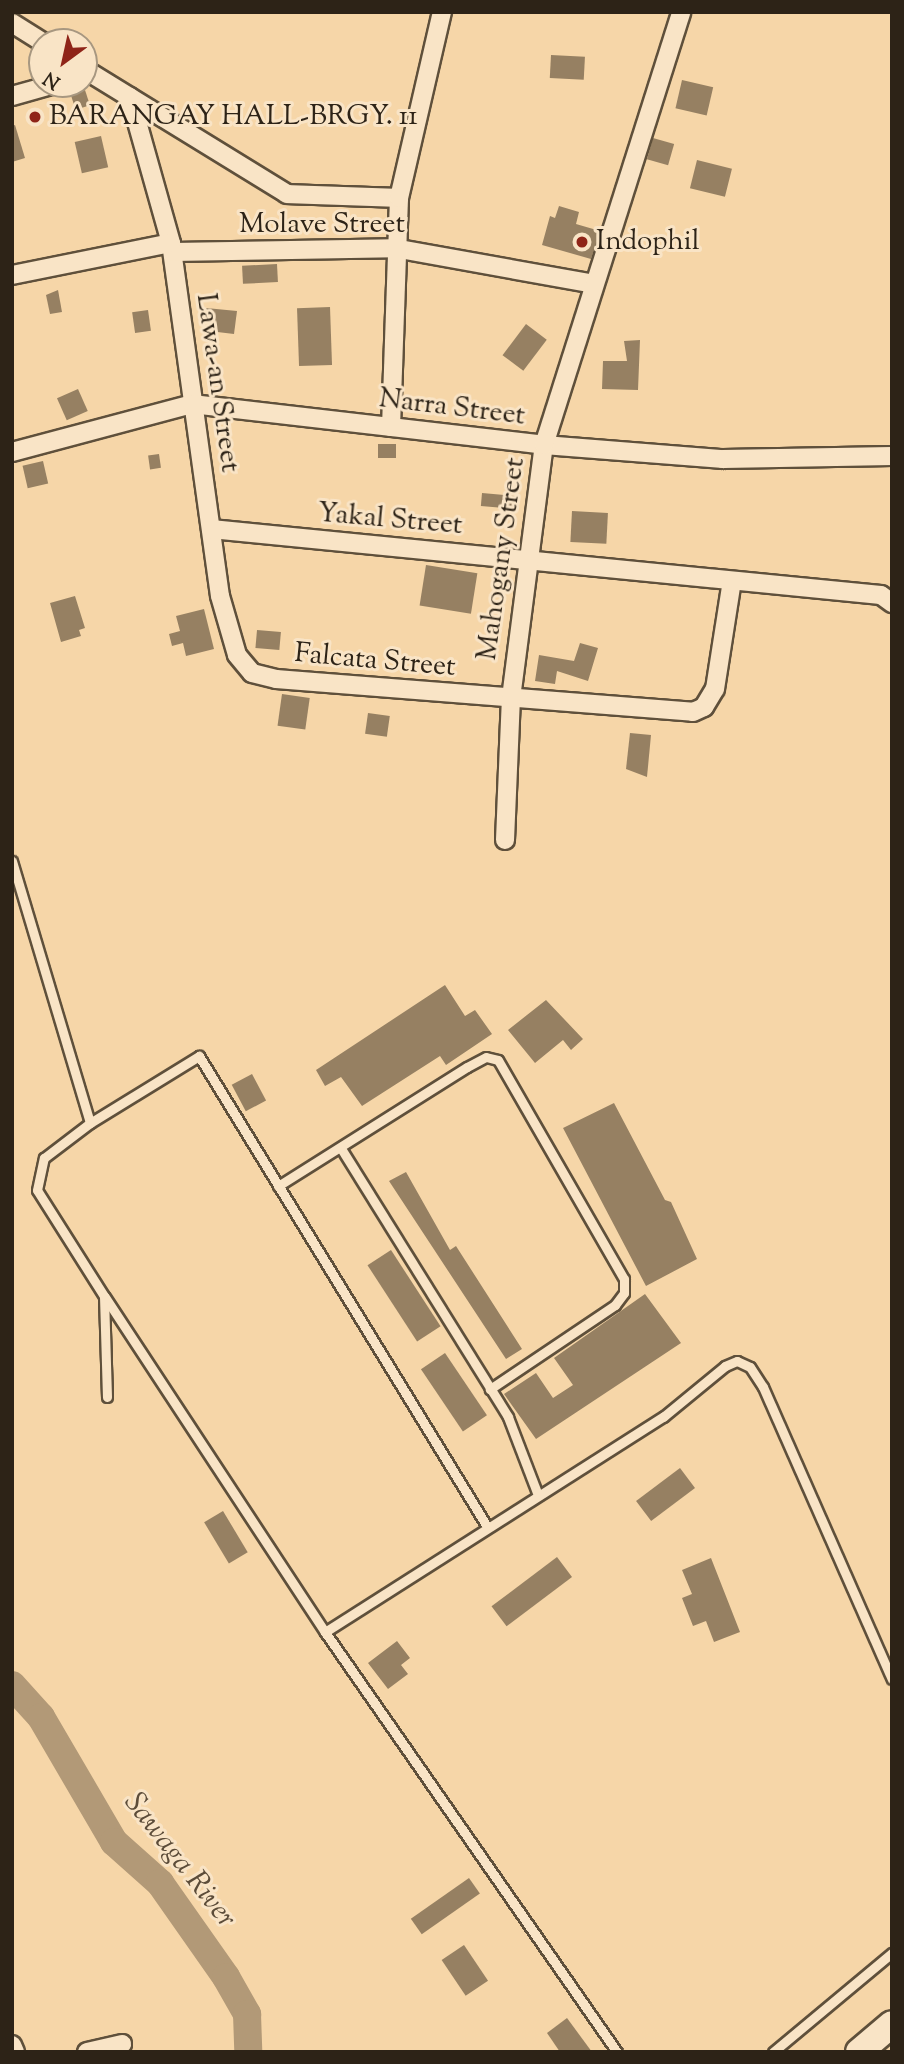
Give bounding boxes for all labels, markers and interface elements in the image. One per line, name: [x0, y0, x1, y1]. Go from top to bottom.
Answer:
north arrow: [28, 28, 98, 98]
text: N: [39, 64, 66, 95]
place label: BARANGAY HALL-BRGY. 11: [49, 100, 418, 134]
marker: BARANGAY HALL-BRGY. 11: [27, 109, 43, 125]
street label: Molave Street: [239, 208, 405, 242]
place label: Indophil: [596, 225, 700, 259]
marker: Indophil: [574, 234, 590, 250]
street label: Lawa-an Street: [188, 291, 246, 475]
street label: Narra Street: [377, 382, 527, 434]
street label: Mahogany Street: [471, 455, 533, 663]
street label: Yakal Street: [316, 497, 464, 543]
street label: Falcata Street: [293, 637, 457, 685]
water label: Sawaga River: [115, 1786, 243, 1936]

